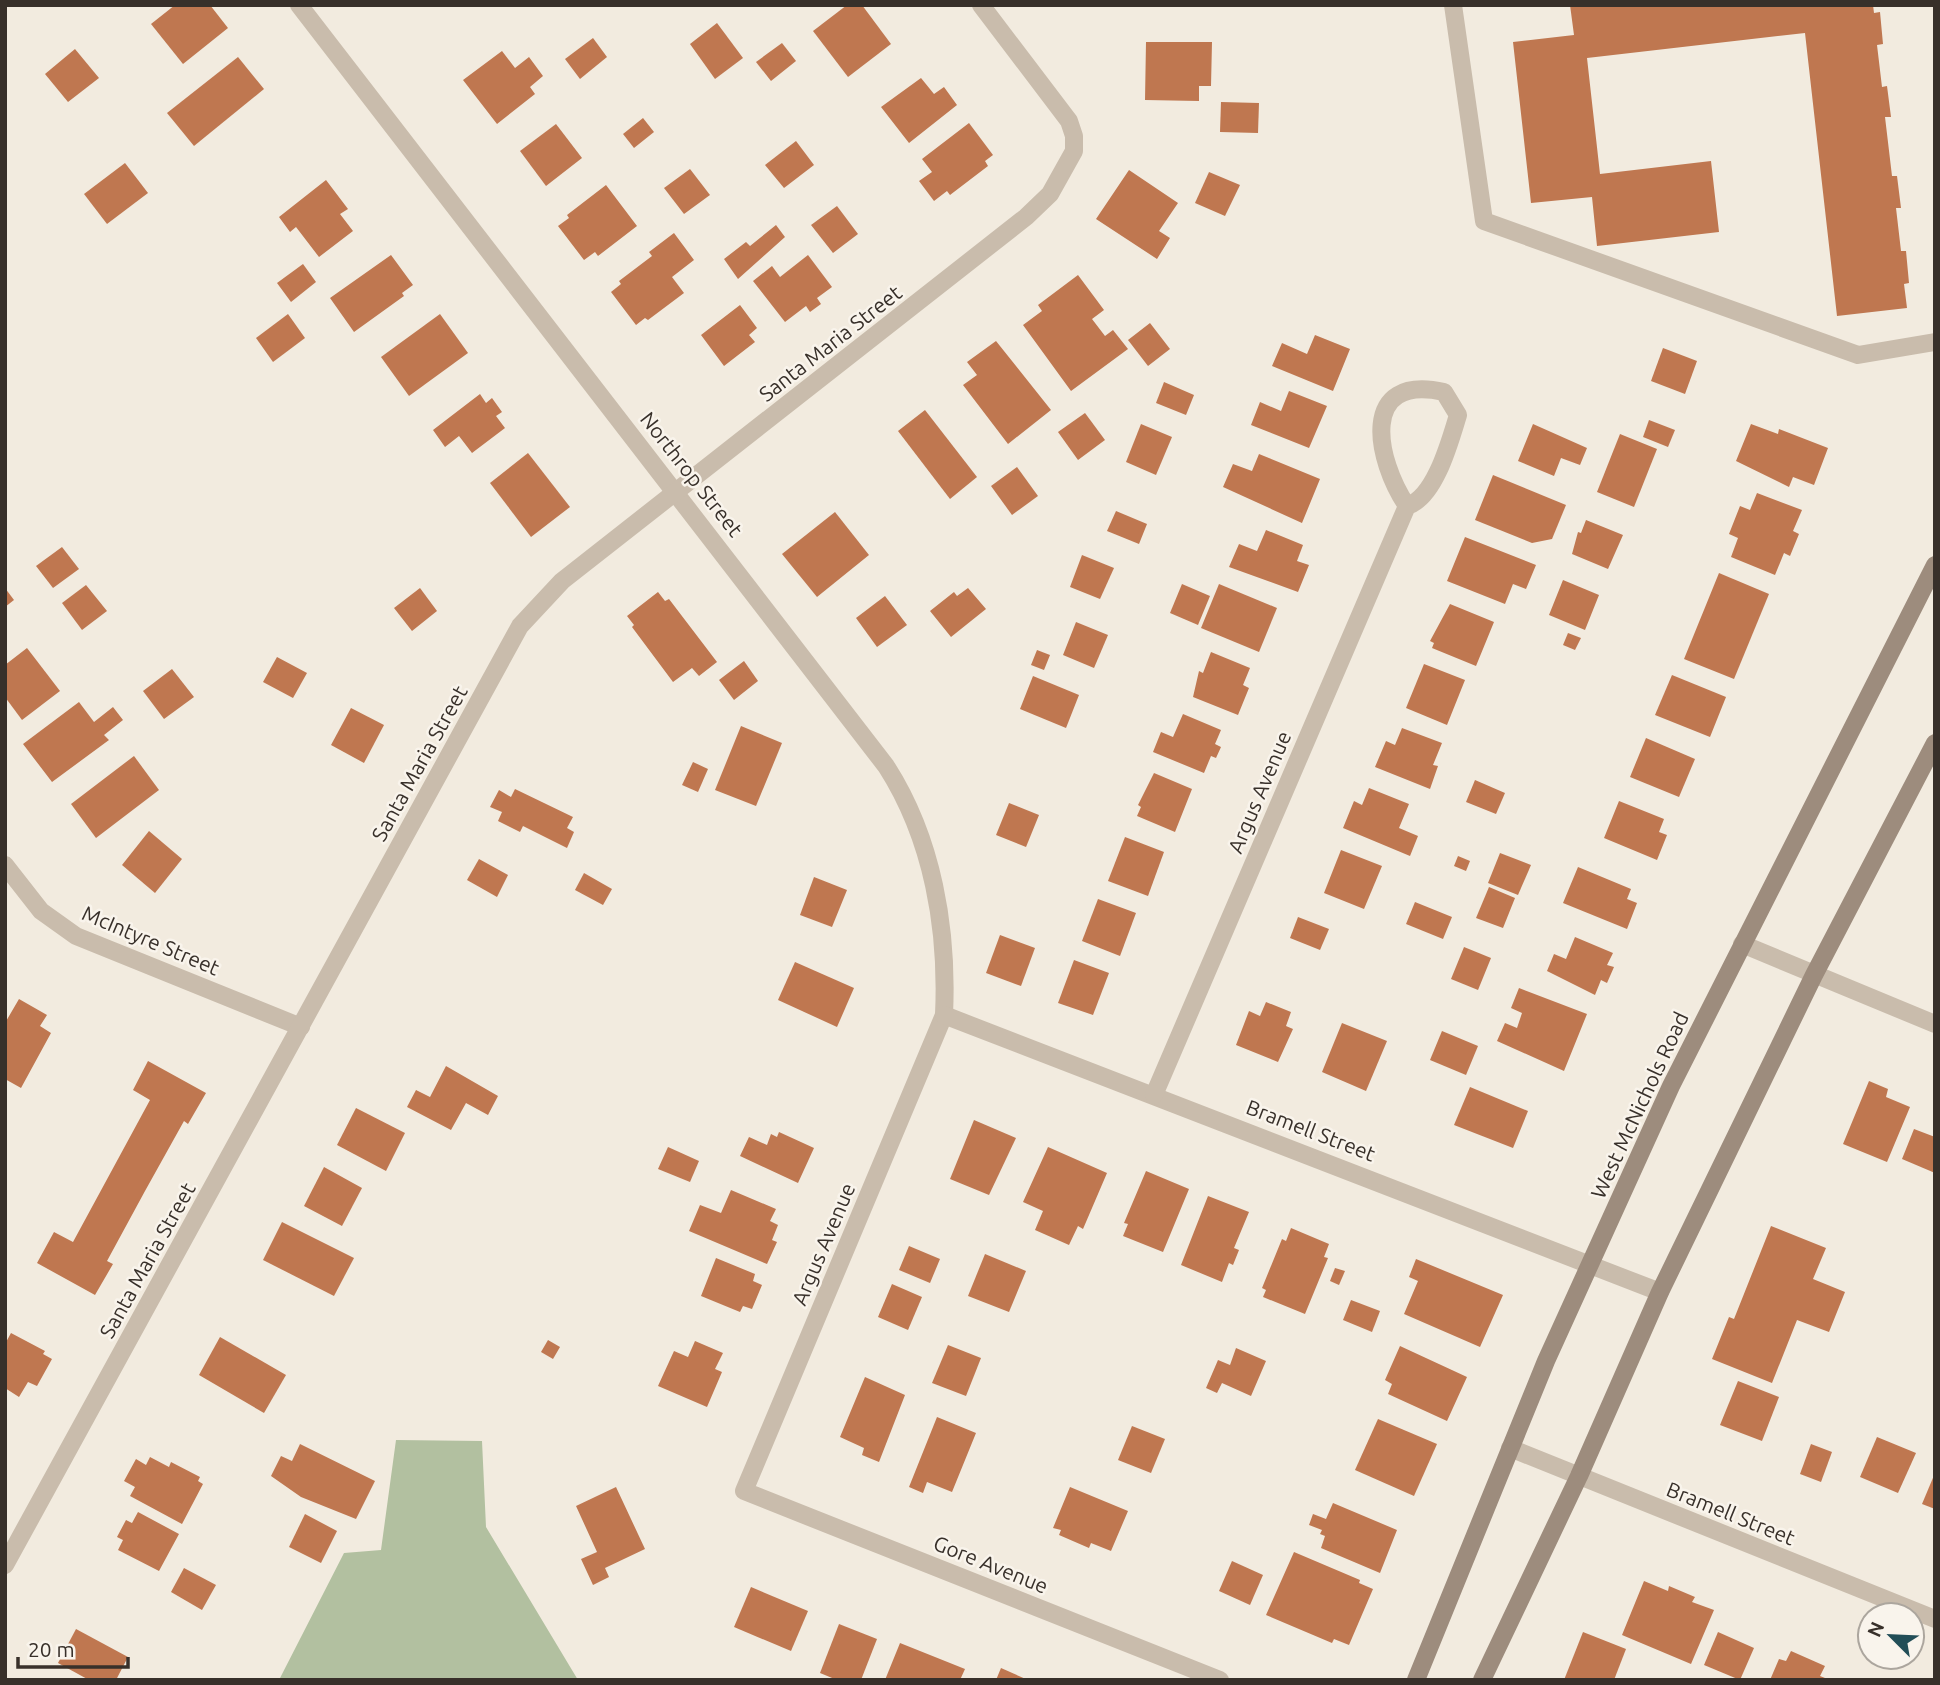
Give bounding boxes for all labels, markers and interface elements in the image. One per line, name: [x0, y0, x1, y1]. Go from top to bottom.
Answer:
street label: Santa Maria Street: [754, 280, 906, 406]
street label: Northrop Street: [636, 407, 748, 541]
street label: Santa Maria Street: [366, 681, 472, 845]
street label: Argus Avenue: [1222, 727, 1296, 857]
street label: McIntyre Street: [79, 900, 223, 980]
street label: West McNichols Road: [1585, 1008, 1693, 1202]
street label: Bramell Street: [1243, 1094, 1379, 1166]
street label: Santa Maria Street: [94, 1178, 200, 1342]
street label: Argus Avenue: [786, 1179, 860, 1309]
street label: Bramell Street: [1663, 1476, 1799, 1550]
street label: Gore Avenue: [930, 1530, 1052, 1598]
north arrow: [1856, 1601, 1926, 1671]
text: N: [1863, 1618, 1888, 1640]
scale bar: [18, 1626, 128, 1670]
text: 20 m: [28, 1637, 75, 1661]

